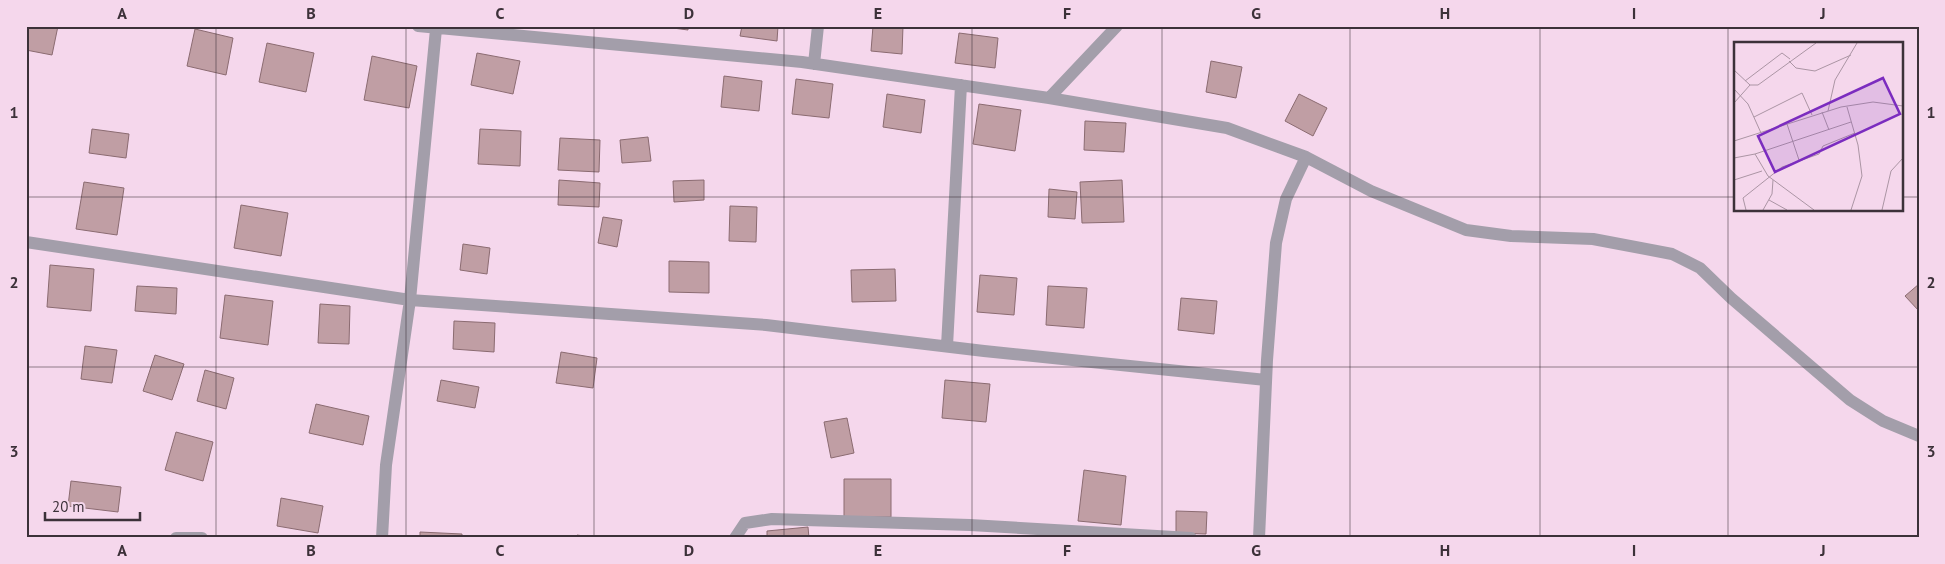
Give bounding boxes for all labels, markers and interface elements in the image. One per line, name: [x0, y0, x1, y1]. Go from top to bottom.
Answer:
text: A: [117, 3, 127, 23]
text: B: [306, 3, 316, 23]
text: C: [496, 3, 505, 23]
text: D: [684, 3, 694, 23]
text: E: [874, 3, 882, 23]
text: F: [1063, 3, 1071, 23]
text: G: [1251, 3, 1261, 23]
text: H: [1440, 3, 1450, 23]
text: I: [1632, 3, 1636, 23]
text: J: [1819, 3, 1826, 23]
inset map: [1734, 42, 1902, 211]
text: 1: [9, 102, 19, 122]
text: 1: [1926, 102, 1936, 122]
text: 2: [9, 272, 19, 292]
text: 2: [1926, 272, 1936, 292]
text: 3: [9, 441, 19, 461]
text: 3: [1926, 441, 1936, 461]
scale bar: [45, 489, 140, 521]
text: 20 m: [52, 497, 85, 516]
text: A: [117, 540, 127, 560]
text: B: [306, 540, 316, 560]
text: C: [496, 540, 505, 560]
text: D: [684, 540, 694, 560]
text: E: [874, 540, 882, 560]
text: F: [1063, 540, 1071, 560]
text: G: [1251, 540, 1261, 560]
text: H: [1440, 540, 1450, 560]
text: I: [1632, 540, 1636, 560]
text: J: [1819, 540, 1826, 560]

